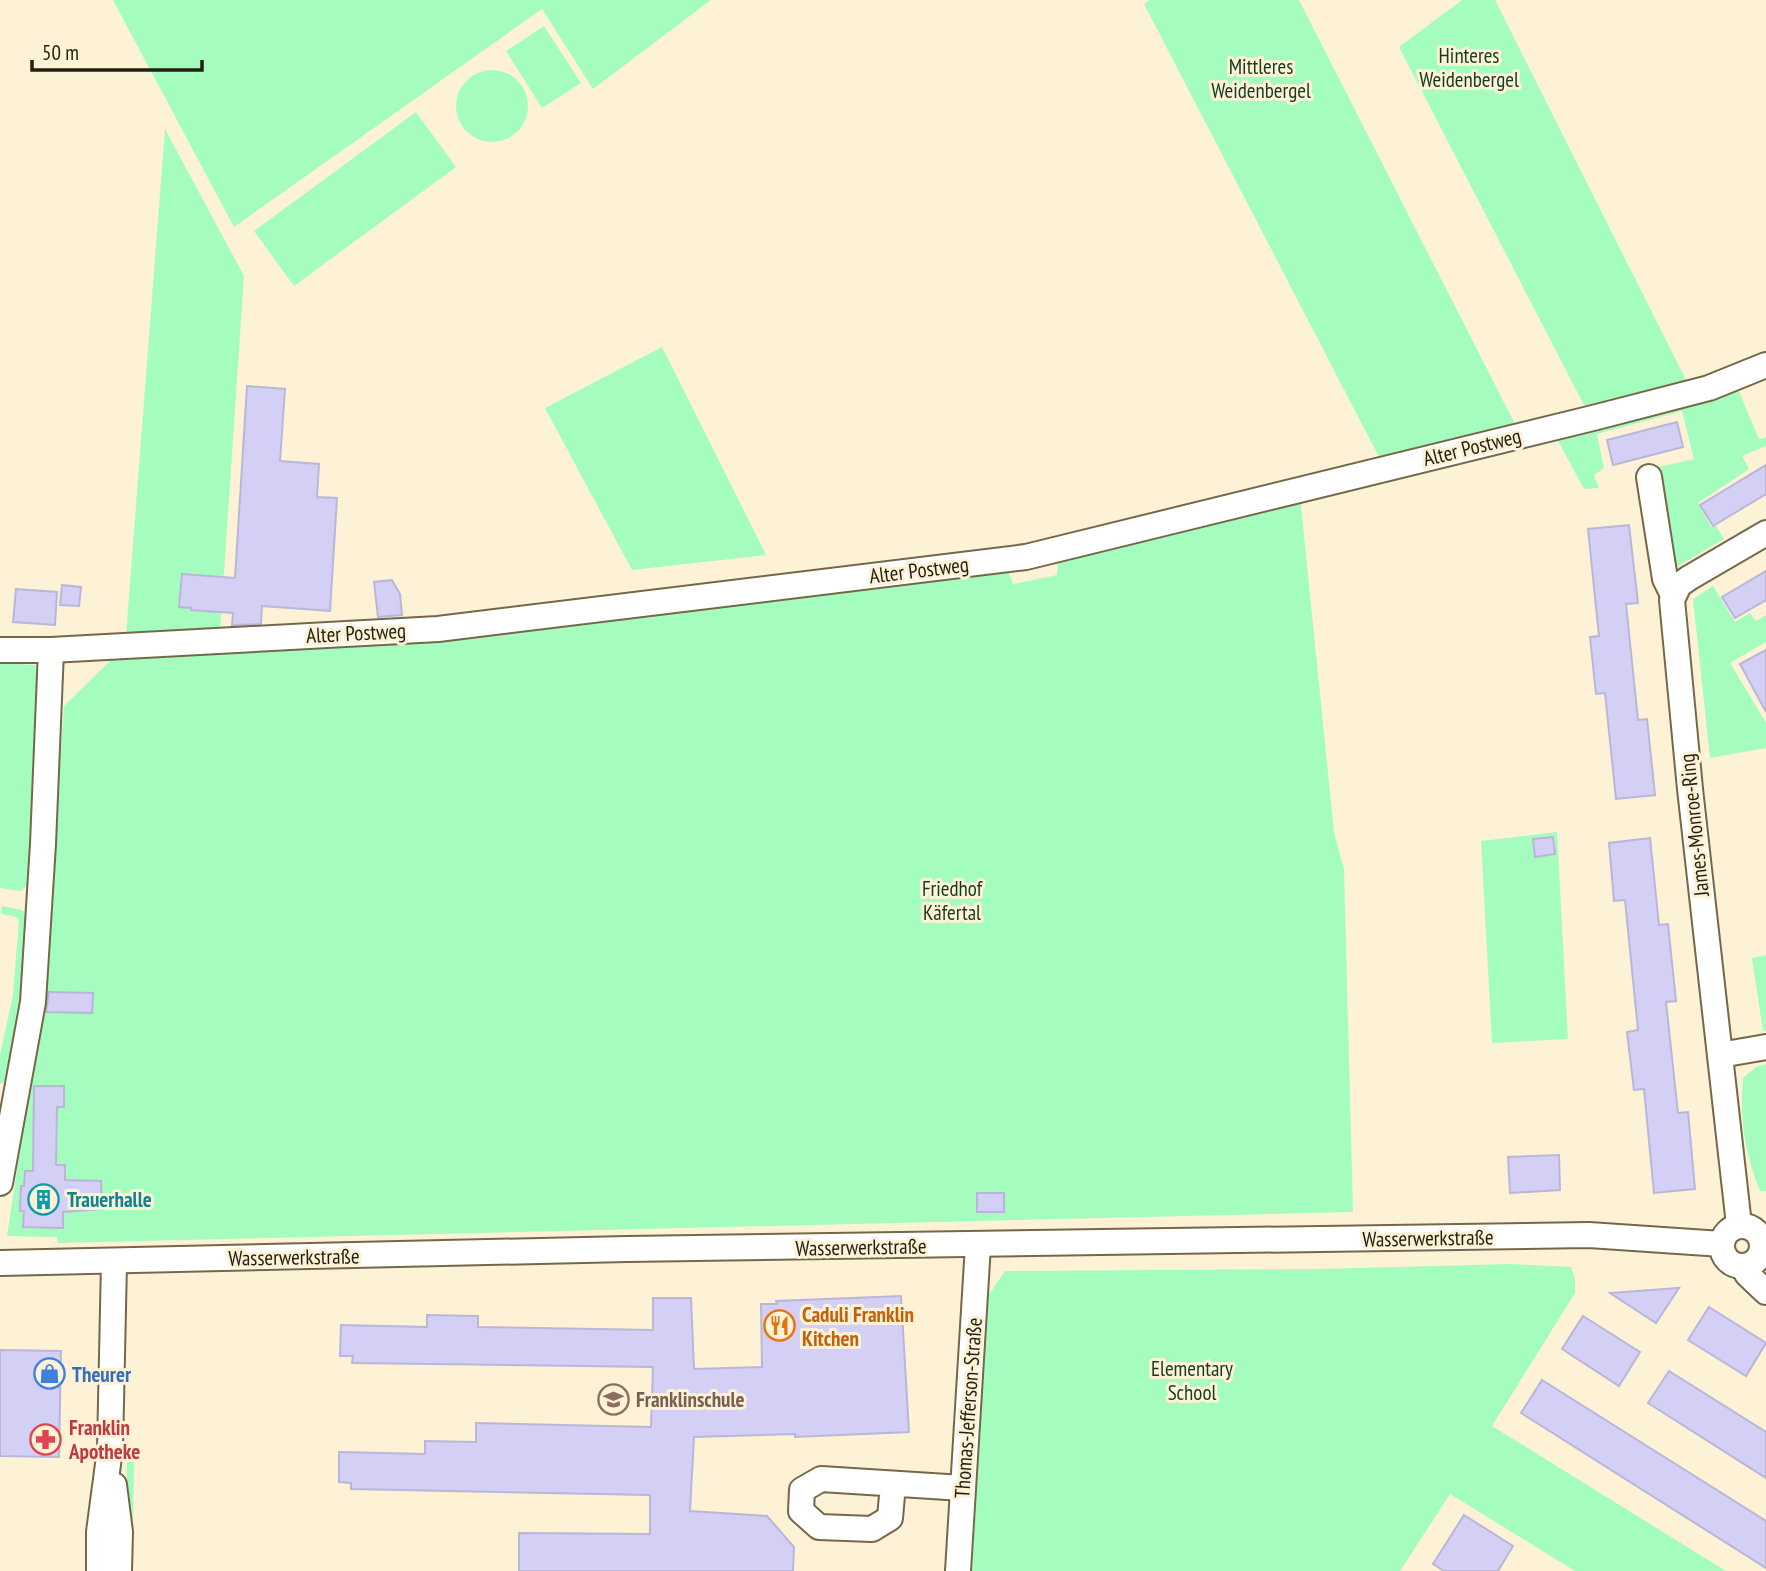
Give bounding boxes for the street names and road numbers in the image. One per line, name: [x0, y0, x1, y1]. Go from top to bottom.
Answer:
street label: Alter Postweg: [1420, 422, 1524, 472]
street label: Alter Postweg: [868, 551, 970, 589]
street label: Alter Postweg: [305, 617, 407, 649]
street label: James-Monroe-Ring: [1673, 752, 1715, 899]
street label: Wasserwerkstraße: [1362, 1223, 1494, 1253]
street label: Wasserwerkstraße: [795, 1232, 927, 1262]
street label: Wasserwerkstraße: [228, 1242, 360, 1272]
street label: Thomas-Jefferson-Straße: [948, 1317, 988, 1499]

